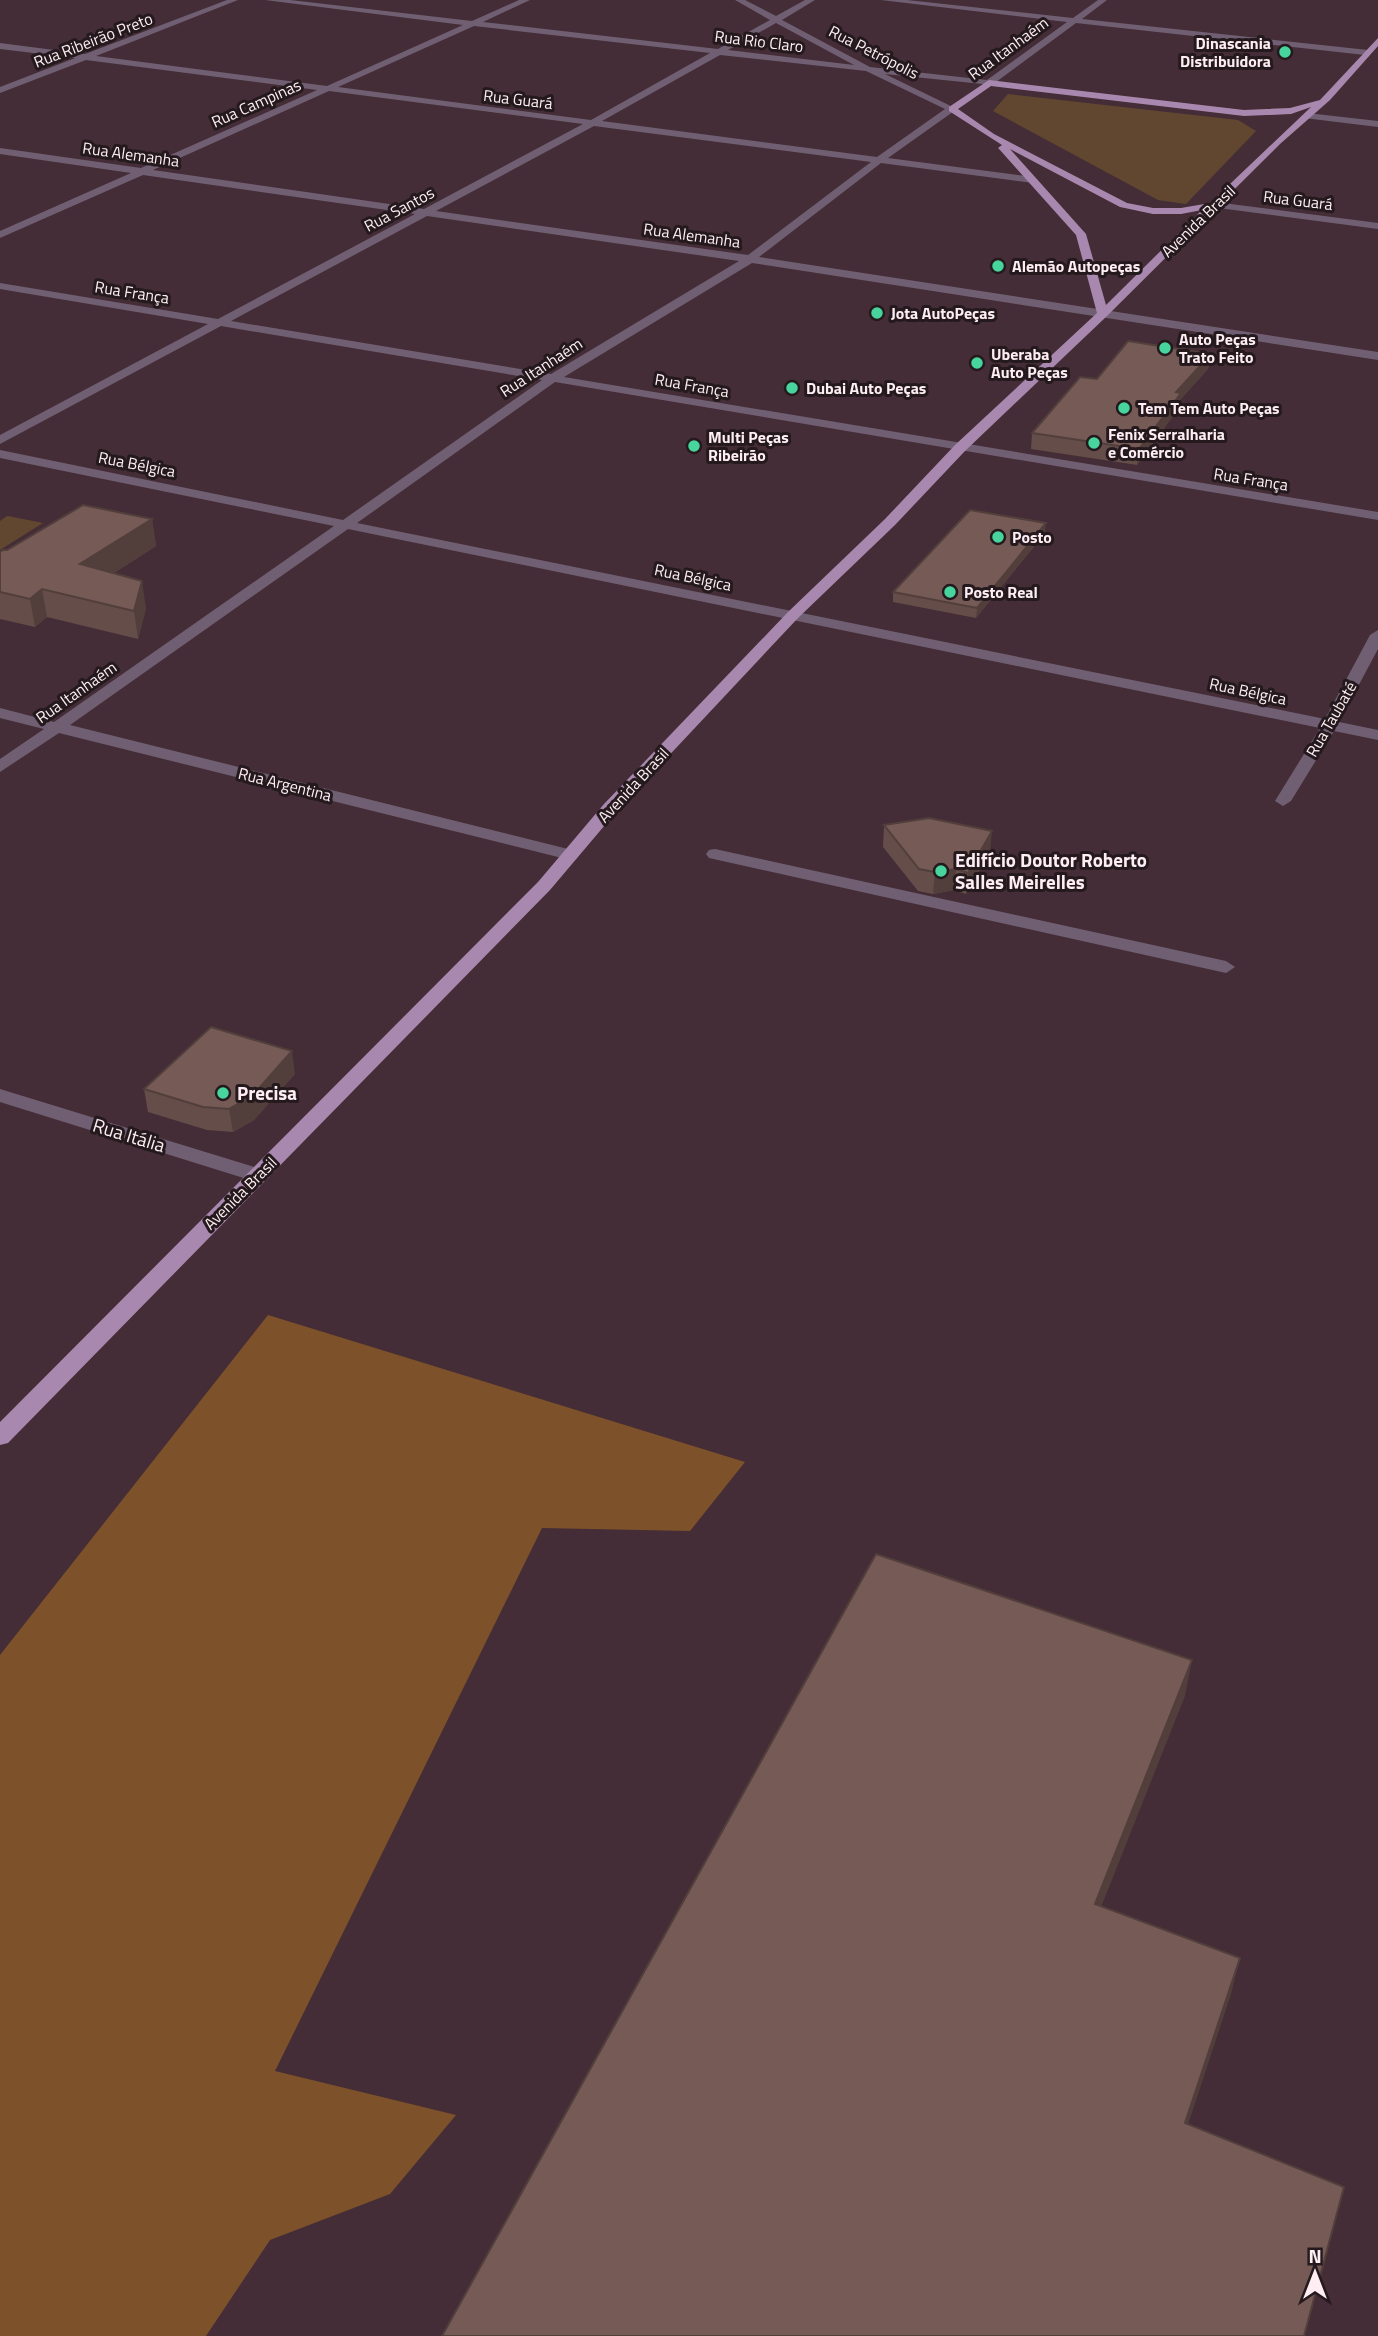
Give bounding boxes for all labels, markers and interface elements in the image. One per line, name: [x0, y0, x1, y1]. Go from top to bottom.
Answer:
street label: Rua Ribeirão Preto: [30, 6, 156, 74]
street label: Rua Itanhaém: [963, 11, 1053, 85]
street label: Rua Petrópolis: [825, 19, 923, 85]
street label: Rua Rio Claro: [713, 24, 805, 58]
place label: Dinascania Distribuidora: [1180, 31, 1271, 73]
marker: Dinascania Distribuidora: [1277, 44, 1293, 60]
street label: Rua Campinas: [207, 73, 305, 133]
street label: Rua Guará: [482, 83, 554, 115]
street label: Rua Alemanha: [81, 135, 181, 173]
street label: Avenida Brasil: [1155, 179, 1241, 263]
street label: Rua Santos: [360, 180, 438, 238]
street label: Rua Guará: [1262, 184, 1334, 216]
street label: Rua Alemanha: [642, 216, 742, 254]
place label: Alemão Autopeças: [1012, 254, 1140, 278]
marker: Alemão Autopeças: [990, 258, 1006, 274]
street label: Rua França: [93, 274, 171, 310]
place label: Jota AutoPeças: [891, 301, 995, 325]
marker: Jota AutoPeças: [869, 305, 885, 321]
place label: Auto Peças Trato Feito: [1179, 327, 1256, 369]
street label: Rua Itanhaém: [495, 331, 587, 403]
marker: Auto Peças Trato Feito: [1157, 340, 1173, 356]
place label: Uberaba Auto Peças: [991, 342, 1068, 384]
marker: Uberaba Auto Peças: [969, 355, 985, 371]
street label: Rua França: [653, 367, 731, 403]
place label: Dubai Auto Peças: [806, 376, 926, 400]
marker: Dubai Auto Peças: [784, 380, 800, 396]
place label: Tem Tem Auto Peças: [1138, 396, 1280, 420]
marker: Tem Tem Auto Peças: [1116, 400, 1132, 416]
place label: Fenix Serralharia e Comércio: [1108, 422, 1225, 464]
place label: Multi Peças Ribeirão: [708, 425, 789, 467]
marker: Fenix Serralharia e Comércio: [1086, 435, 1102, 451]
marker: Multi Peças Ribeirão: [686, 438, 702, 454]
street label: Rua Bélgica: [96, 445, 178, 483]
street label: Rua França: [1212, 461, 1290, 497]
place label: Posto: [1012, 525, 1052, 549]
marker: Posto: [990, 529, 1006, 545]
street label: Rua Bélgica: [652, 557, 734, 597]
place label: Posto Real: [964, 580, 1038, 604]
marker: Posto Real: [942, 584, 958, 600]
street label: Rua Itanhaém: [31, 655, 121, 729]
street label: Rua Bélgica: [1207, 671, 1289, 711]
street label: Rua Taubaté: [1300, 677, 1362, 761]
street label: Avenida Brasil: [592, 742, 674, 828]
street label: Rua Argentina: [236, 761, 334, 807]
place label: Edifício Doutor Roberto Salles Meirelles: [955, 845, 1147, 896]
marker: Edifício Doutor Roberto Salles Meirelles: [933, 863, 949, 879]
place label: Precisa: [237, 1078, 297, 1107]
marker: Precisa: [215, 1085, 231, 1101]
street label: Rua Itália: [89, 1110, 169, 1159]
street label: Avenida Brasil: [198, 1151, 282, 1235]
north arrow: [1280, 2238, 1350, 2308]
text: N: [1308, 2241, 1322, 2270]

